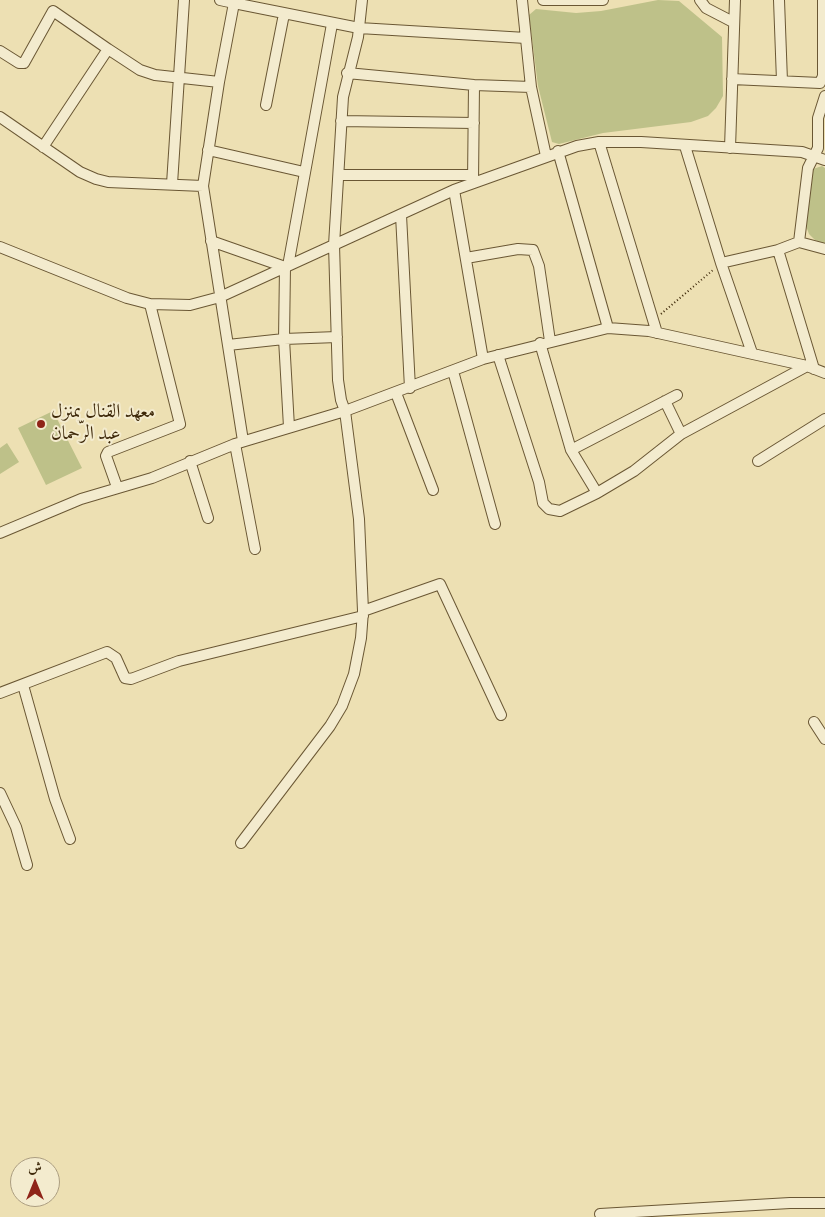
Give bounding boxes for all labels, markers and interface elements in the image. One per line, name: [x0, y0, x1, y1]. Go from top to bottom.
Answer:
place label: معهد القنال بمنزل عبد الرّحمان: [51, 402, 155, 446]
marker: معهد القنال بمنزل عبد الرّحمان: [35, 418, 47, 430]
north arrow: [10, 1157, 60, 1207]
text: ش: [28, 1159, 42, 1177]

